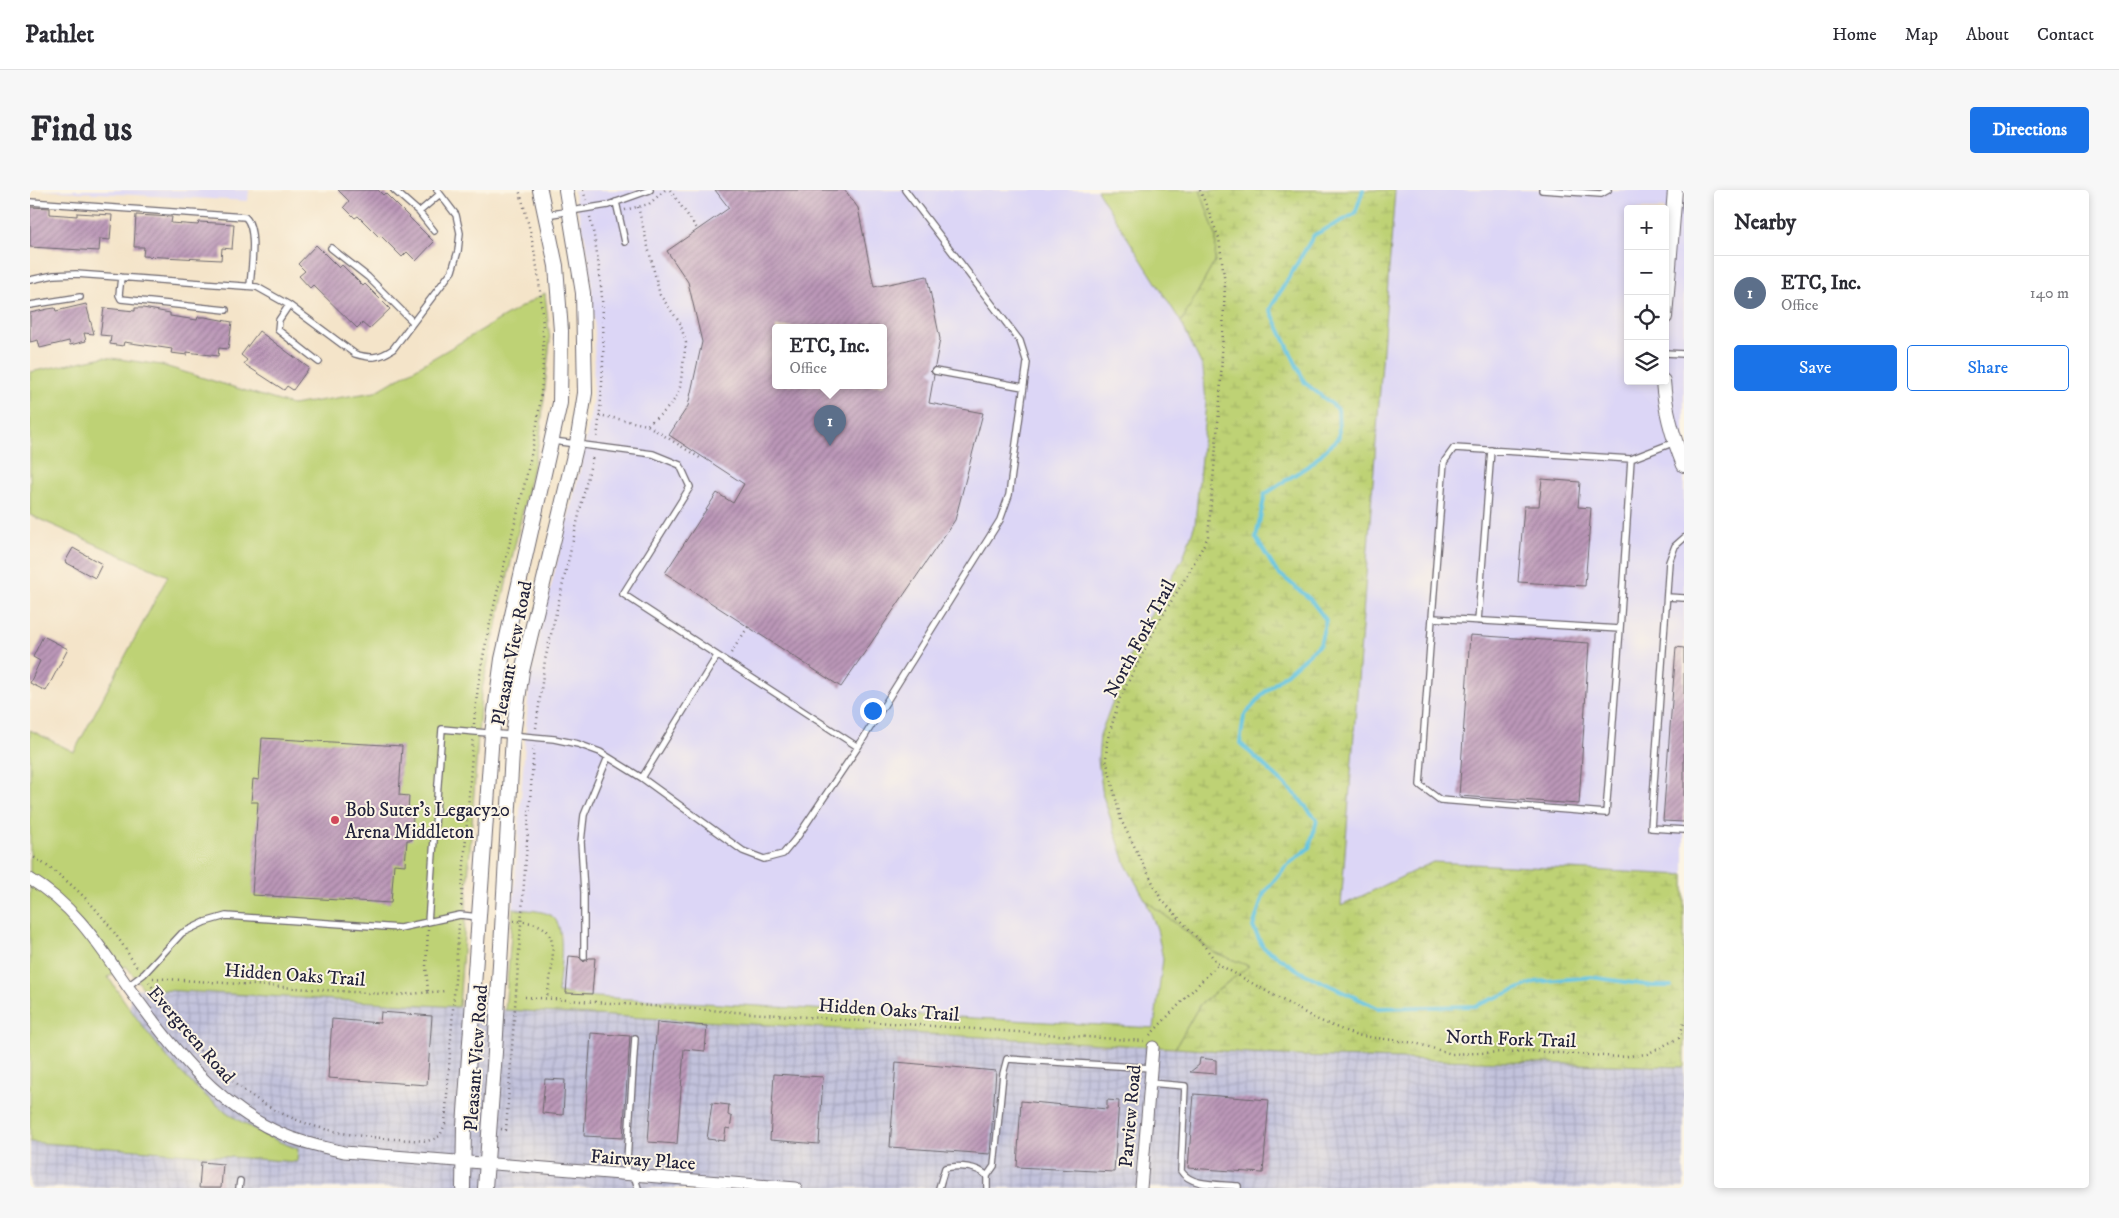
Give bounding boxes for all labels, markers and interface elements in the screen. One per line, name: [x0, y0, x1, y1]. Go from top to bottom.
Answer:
text: Pathlet: [25, 20, 94, 50]
text: Home: [1832, 24, 1877, 46]
text: Map: [1905, 24, 1938, 46]
text: About: [1966, 24, 2009, 46]
text: Contact: [2037, 24, 2094, 46]
button: Directions: [1970, 107, 2089, 153]
text: Find us: [30, 108, 132, 152]
map controls: [1624, 205, 1669, 385]
button: +: [1624, 205, 1669, 250]
text: Nearby: [1734, 210, 1796, 236]
button: −: [1624, 250, 1669, 295]
text: ETC, Inc.: [1781, 272, 1861, 295]
text: 1: [1747, 283, 1753, 303]
text: 140 m: [2030, 283, 2069, 303]
button: locate: [1624, 295, 1669, 340]
text: Office: [1781, 295, 1818, 315]
popup: [772, 324, 887, 389]
text: ETC, Inc.: [789, 335, 870, 358]
button: layers: [1624, 340, 1669, 385]
button: Save: [1734, 345, 1897, 391]
button: Share: [1907, 345, 2069, 391]
text: Office: [789, 358, 827, 378]
pin: 1: [814, 405, 846, 446]
street label: North Fork Trail: [1100, 575, 1181, 702]
street label: Pleasant View Road: [487, 578, 538, 728]
your location: [860, 698, 886, 724]
place label: Bob Suter's Legacy20 Arena Middleton: [345, 799, 510, 844]
marker: Bob Suter's Legacy20 Arena Middleton: [329, 814, 341, 826]
street label: Hidden Oaks Trail: [224, 959, 366, 992]
street label: Evergreen Road: [142, 982, 240, 1089]
street label: Pleasant View Road: [460, 983, 493, 1132]
street label: Hidden Oaks Trail: [818, 994, 960, 1027]
street label: North Fork Trail: [1445, 1026, 1577, 1053]
street label: Parview Road: [1115, 1063, 1146, 1168]
street label: Fairway Place: [590, 1145, 696, 1176]

